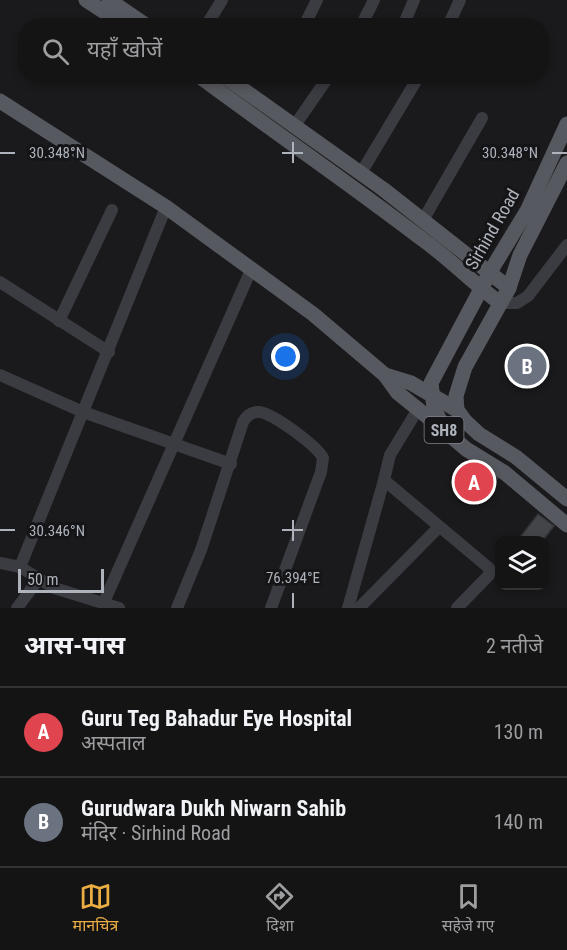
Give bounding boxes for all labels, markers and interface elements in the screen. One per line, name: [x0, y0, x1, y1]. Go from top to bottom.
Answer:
search box: [18, 18, 549, 84]
icon: search: [39, 35, 72, 68]
text: यहाँ खोजें: [87, 37, 162, 62]
text: 30.348°N: [29, 144, 85, 162]
text: 30.348°N: [482, 144, 538, 162]
street label: Sirhind Road: [460, 185, 524, 273]
your location: [271, 342, 300, 371]
pin: B: [508, 344, 546, 388]
road number: SH8: [424, 417, 464, 443]
pin: A: [454, 460, 494, 504]
text: 30.346°N: [29, 522, 85, 540]
map controls: [495, 536, 549, 590]
button: layers: [495, 536, 549, 590]
scale bar: [18, 566, 104, 594]
text: 76.394°E: [266, 569, 320, 587]
text: 50 m: [27, 570, 59, 589]
text: आस-पास: [24, 630, 125, 660]
text: 2 नतीजे: [486, 634, 543, 658]
text: Guru Teg Bahadur Eye Hospital: [81, 706, 352, 731]
text: A: [38, 720, 49, 744]
text: 130 m: [494, 720, 543, 744]
text: अस्पताल: [81, 731, 146, 755]
text: Gurudwara Dukh Niwarn Sahib: [81, 796, 346, 821]
text: B: [38, 810, 49, 834]
text: 140 m: [494, 810, 543, 834]
text: मंदिर · Sirhind Road: [81, 821, 231, 845]
tab: मानचित्र: [73, 880, 118, 938]
tab: दिशा: [263, 880, 296, 938]
tab: सहेजे गए: [442, 880, 494, 938]

